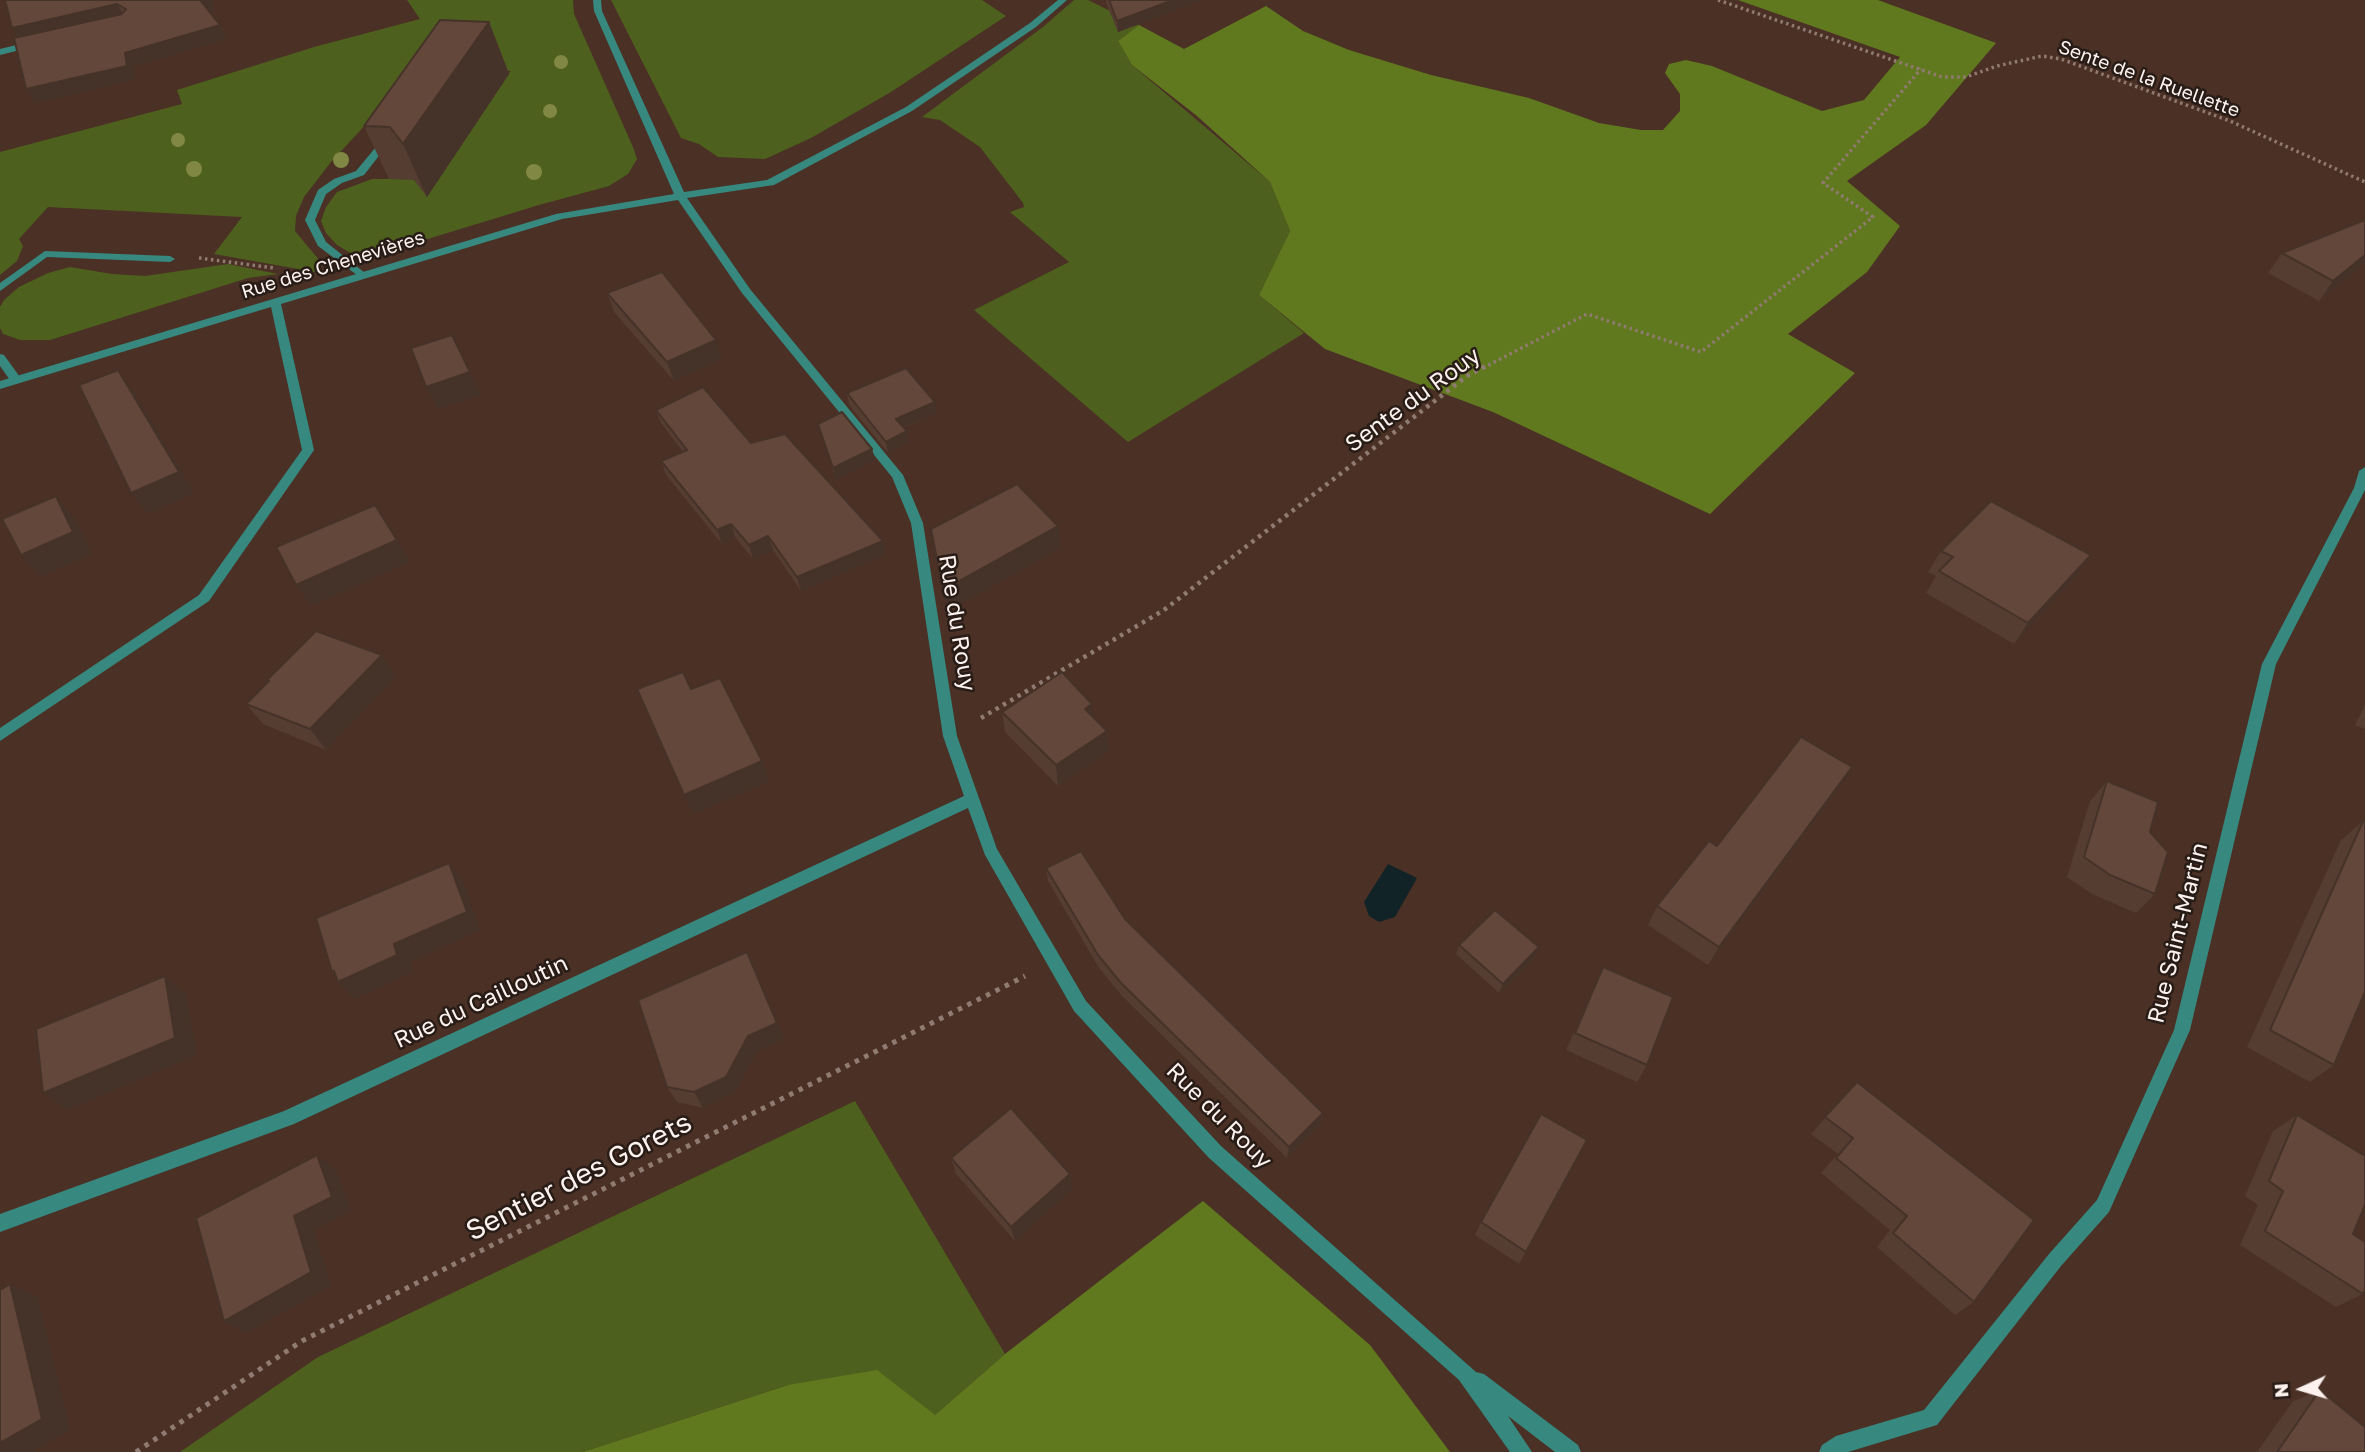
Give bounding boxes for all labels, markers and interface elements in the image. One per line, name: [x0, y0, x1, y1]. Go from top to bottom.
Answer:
street label: Sente de la Ruellette: [2055, 36, 2243, 122]
street label: Rue des Chenevières: [239, 226, 427, 304]
street label: Sente du Rouy: [1340, 342, 1486, 458]
street label: Rue du Rouy: [933, 553, 981, 693]
street label: Rue Saint-Martin: [2142, 840, 2214, 1026]
street label: Rue du Cailloutin: [390, 950, 572, 1054]
street label: Rue du Rouy: [1160, 1057, 1278, 1175]
street label: Sentier des Gorets: [461, 1106, 697, 1248]
north arrow: [2267, 1354, 2337, 1424]
text: N: [2269, 1382, 2293, 1399]

